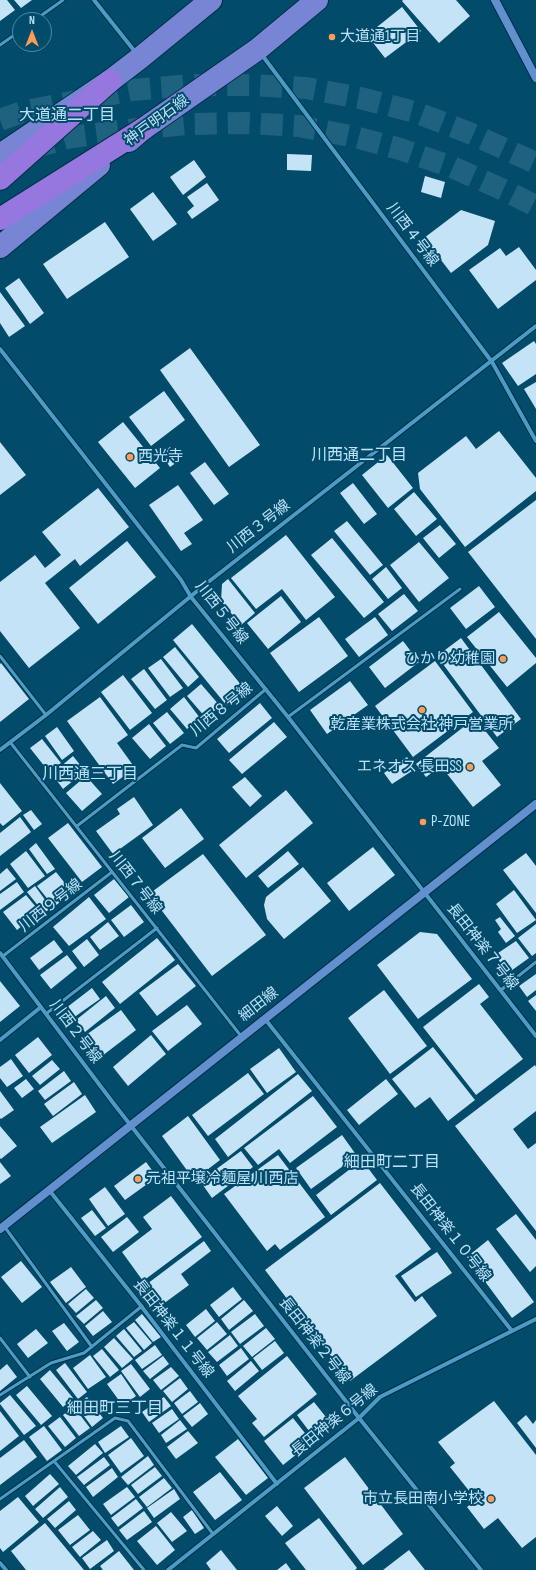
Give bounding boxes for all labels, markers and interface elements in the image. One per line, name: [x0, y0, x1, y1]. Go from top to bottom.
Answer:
north arrow: [12, 12, 52, 52]
text: N: [29, 14, 35, 27]
place label: 大道通1丁目: [340, 28, 420, 46]
marker: 大道通1丁目: [327, 32, 337, 42]
street label: 神戸明石線: [121, 92, 193, 150]
district label: 大道通二丁目: [19, 106, 115, 126]
street label: 川西４号線: [382, 200, 442, 270]
district label: 川西通二丁目: [311, 446, 407, 466]
place label: 西光寺: [138, 448, 183, 466]
marker: 西光寺: [125, 452, 135, 462]
street label: 川西３号線: [224, 497, 294, 557]
street label: 川西５号線: [191, 578, 251, 648]
place label: ひかり幼稚園: [405, 650, 495, 668]
marker: ひかり幼稚園: [498, 654, 508, 664]
street label: 川西８号線: [187, 679, 257, 741]
marker: 乾産業株式会社 神戸営業所: [417, 705, 427, 715]
place label: 乾産業株式会社 神戸営業所: [331, 716, 513, 734]
place label: エネオス 長田SS: [357, 758, 462, 776]
marker: エネオス 長田SS: [465, 762, 475, 772]
district label: 川西通三丁目: [42, 765, 138, 785]
place label: P-ZONE: [431, 813, 470, 831]
marker: P-ZONE: [418, 817, 428, 827]
street label: 川西７号線: [105, 848, 165, 918]
street label: 川西９号線: [16, 876, 86, 936]
street label: 長田神楽７号線: [443, 900, 521, 994]
street label: 細田線: [236, 984, 282, 1026]
street label: 川西２号線: [45, 997, 105, 1067]
district label: 細田町二丁目: [344, 1153, 440, 1173]
place label: 元祖平壌冷麺屋 川西店: [146, 1170, 298, 1188]
marker: 元祖平壌冷麺屋 川西店: [133, 1174, 143, 1184]
street label: 長田神楽１０号線: [406, 1180, 494, 1286]
street label: 長田神楽１１号線: [129, 1276, 217, 1382]
street label: 長田神楽２号線: [275, 1294, 353, 1388]
street label: 長田神楽６号線: [289, 1381, 381, 1461]
district label: 細田町三丁目: [67, 1399, 163, 1419]
place label: 市立長田南小学校: [363, 1490, 483, 1508]
marker: 市立長田南小学校: [486, 1494, 496, 1504]

